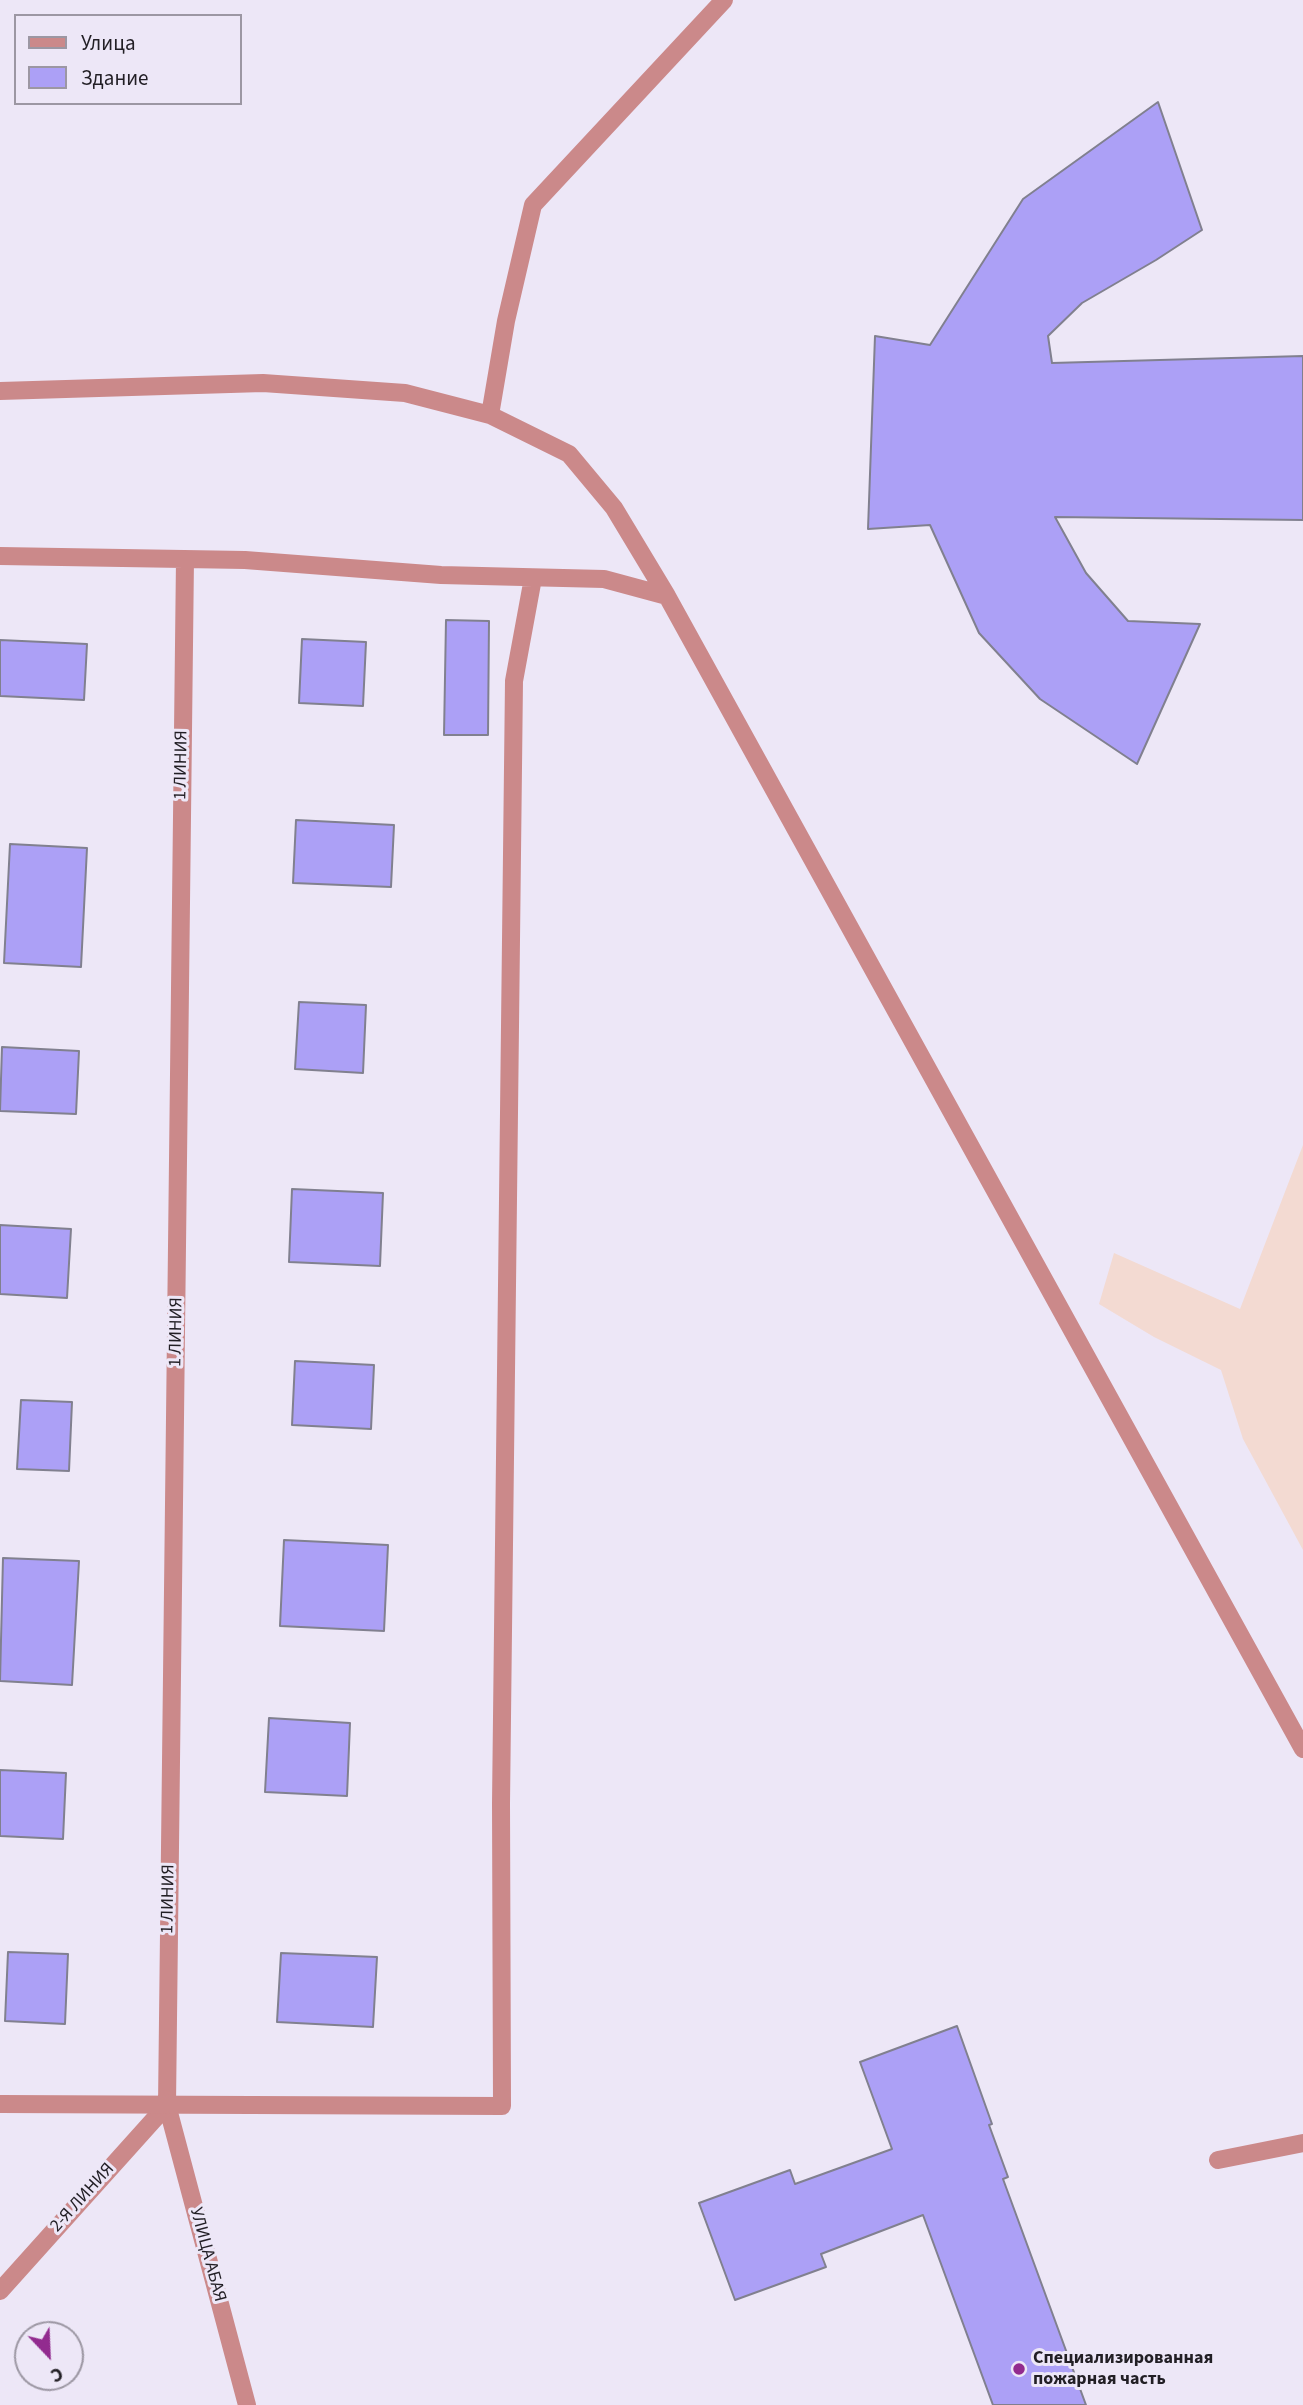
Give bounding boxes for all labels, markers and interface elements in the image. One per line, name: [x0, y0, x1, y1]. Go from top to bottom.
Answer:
legend: [14, 14, 242, 105]
text: Улица: [81, 28, 136, 58]
text: Здание: [81, 63, 149, 93]
street label: 1 ЛИНИЯ: [171, 730, 193, 800]
street label: 1 ЛИНИЯ: [166, 1297, 188, 1367]
street label: 1 ЛИНИЯ: [158, 1864, 180, 1934]
street label: 2-Я ЛИНИЯ: [46, 2159, 120, 2237]
street label: УЛИЦА АБАЯ: [184, 2205, 230, 2305]
north arrow: [14, 2321, 84, 2391]
place label: Специализированная пожарная часть: [1033, 2348, 1213, 2390]
text: С: [46, 2359, 67, 2389]
marker: Специализированная пожарная часть: [1011, 2361, 1027, 2377]

